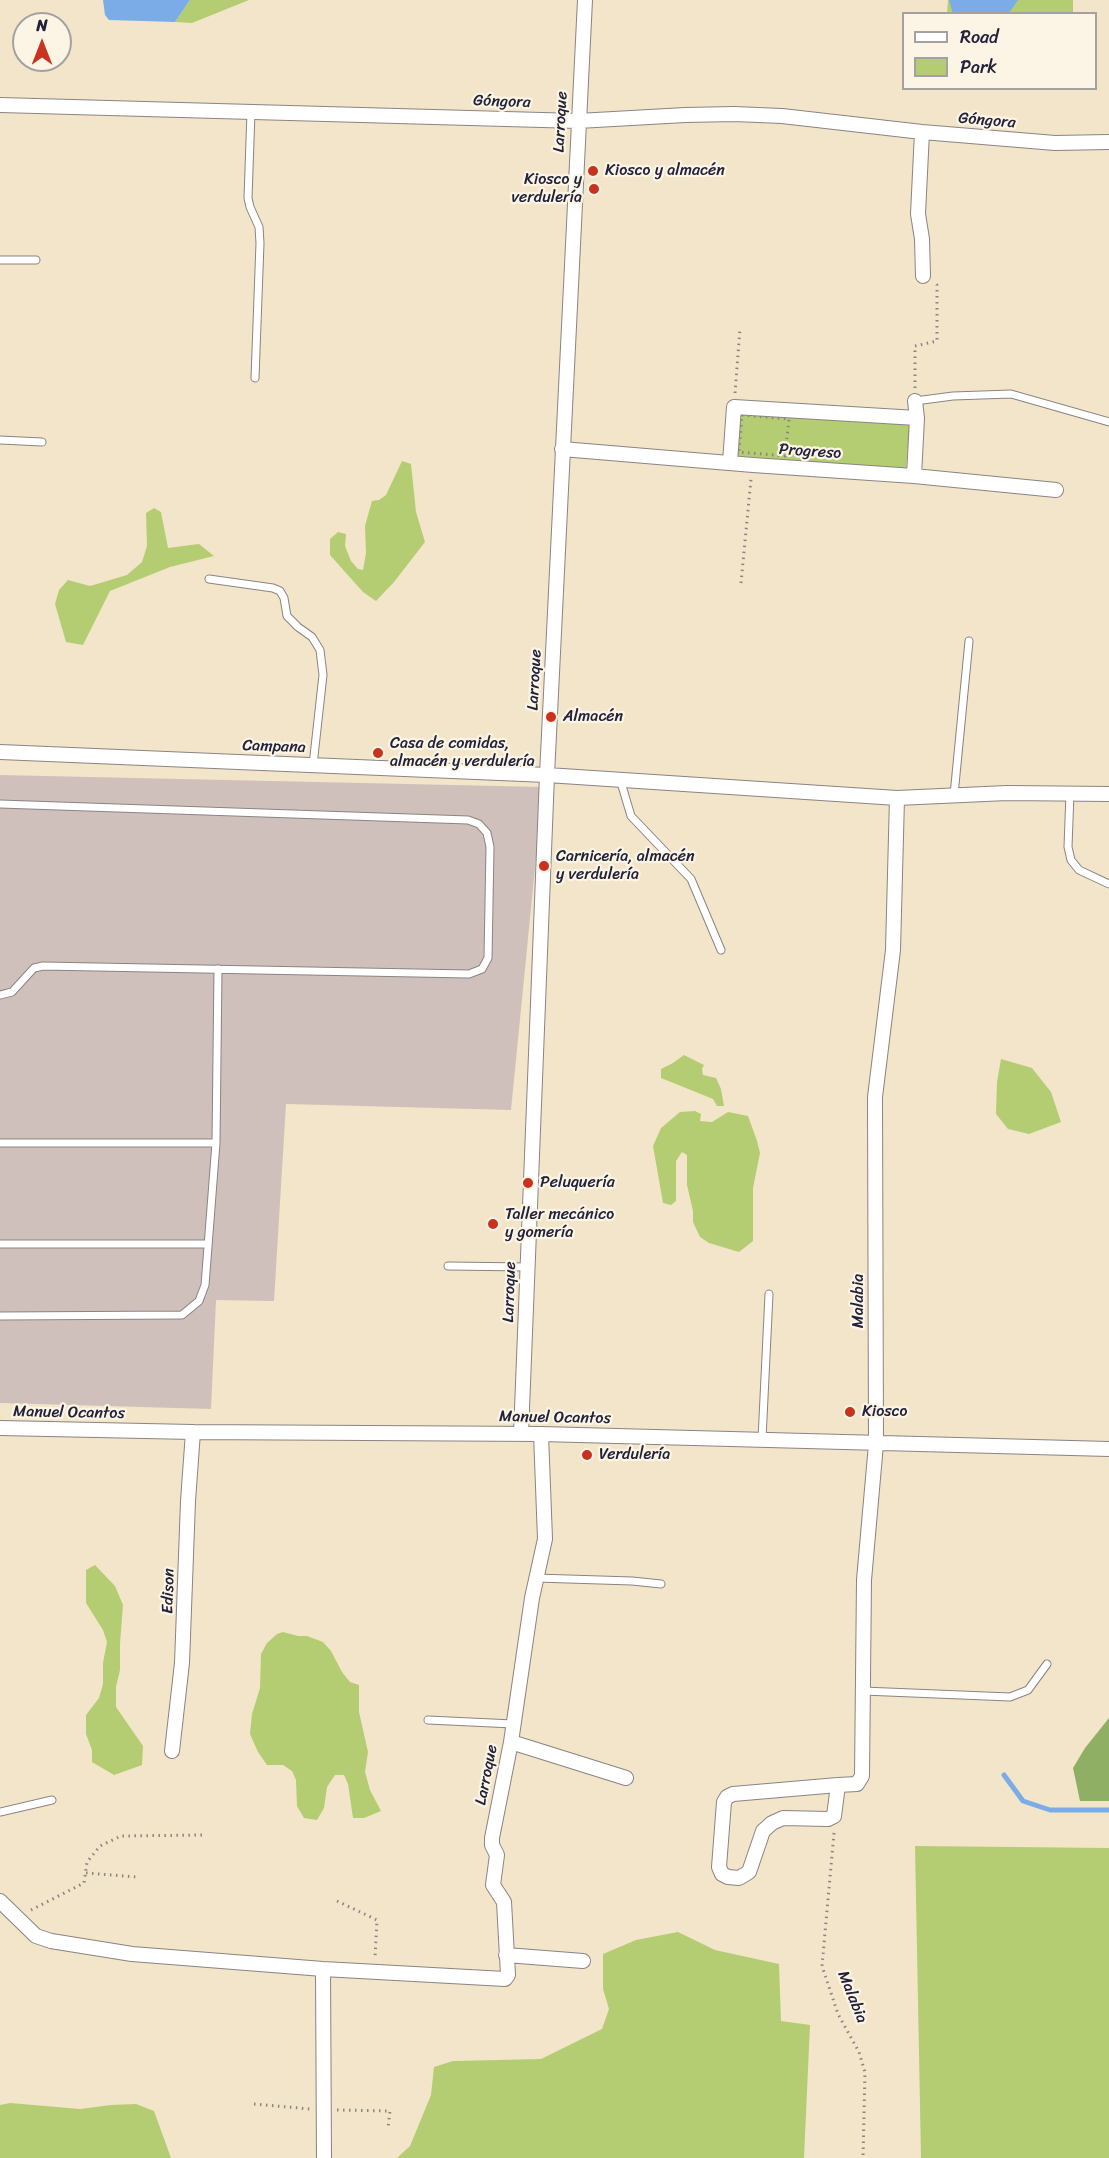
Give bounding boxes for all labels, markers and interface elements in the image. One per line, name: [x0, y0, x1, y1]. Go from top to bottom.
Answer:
text: N: [36, 11, 48, 40]
north arrow: [12, 12, 72, 72]
legend: [902, 12, 1097, 90]
text: Road: [960, 21, 999, 53]
text: Park: [960, 51, 997, 83]
street label: Góngora: [473, 91, 531, 113]
street label: Larroque: [550, 91, 572, 153]
street label: Góngora: [958, 109, 1016, 133]
place label: Kiosco y almacén: [605, 161, 725, 181]
marker: Kiosco y almacén: [586, 164, 600, 178]
place label: Kiosco y verdulería: [511, 170, 582, 208]
marker: Kiosco y verdulería: [587, 182, 601, 196]
street label: Progreso: [778, 440, 842, 464]
street label: Larroque: [524, 649, 546, 711]
place label: Almacén: [563, 707, 623, 727]
marker: Almacén: [544, 710, 558, 724]
place label: Casa de comidas, almacén y verdulería: [390, 734, 535, 772]
street label: Campana: [242, 736, 306, 758]
marker: Casa de comidas, almacén y verdulería: [371, 746, 385, 760]
place label: Carnicería, almacén y verdulería: [556, 847, 695, 885]
marker: Carnicería, almacén y verdulería: [537, 859, 551, 873]
place label: Peluquería: [540, 1173, 615, 1193]
marker: Peluquería: [521, 1176, 535, 1190]
place label: Taller mecánico y gomería: [505, 1205, 614, 1243]
marker: Taller mecánico y gomería: [486, 1217, 500, 1231]
street label: Larroque: [499, 1261, 521, 1323]
street label: Malabia: [849, 1274, 869, 1328]
street label: Manuel Ocantos: [13, 1402, 125, 1424]
place label: Kiosco: [862, 1402, 908, 1422]
marker: Kiosco: [843, 1405, 857, 1419]
street label: Manuel Ocantos: [499, 1407, 611, 1429]
place label: Verdulería: [599, 1445, 670, 1465]
marker: Verdulería: [580, 1448, 594, 1462]
street label: Edison: [159, 1568, 179, 1614]
street label: Larroque: [472, 1743, 502, 1807]
street label: Malabia: [833, 1968, 871, 2026]

